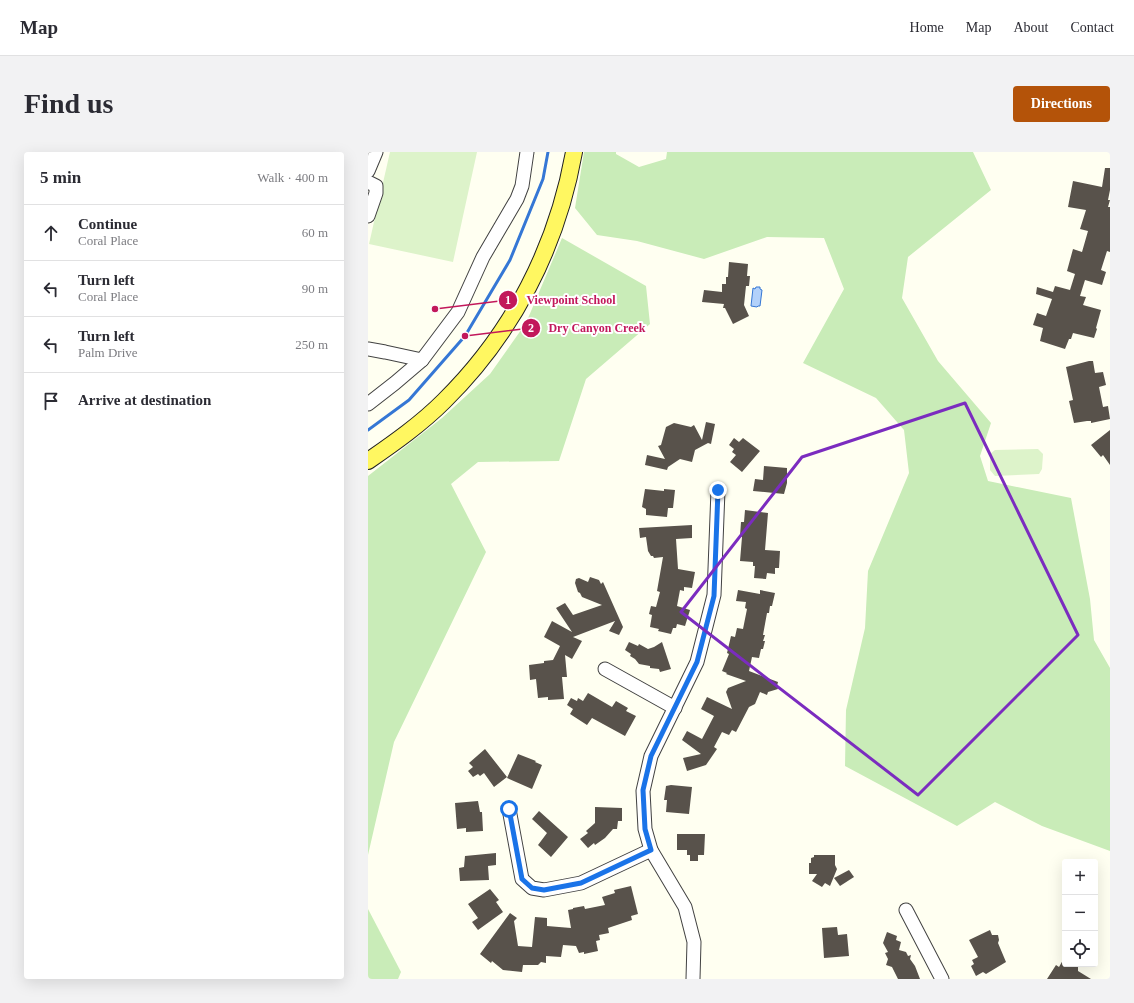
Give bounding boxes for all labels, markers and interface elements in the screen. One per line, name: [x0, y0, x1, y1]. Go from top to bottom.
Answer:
text: Map: [20, 17, 58, 38]
text: Home: [910, 20, 944, 35]
text: Map: [966, 20, 991, 35]
text: About: [1013, 20, 1048, 35]
text: Contact: [1070, 20, 1114, 35]
button: Directions: [1013, 86, 1110, 122]
text: Find us: [24, 88, 114, 119]
text: 5 min: [40, 168, 81, 187]
text: Walk · 400 m: [257, 170, 328, 185]
text: Continue: [78, 216, 137, 232]
icon: ahead: [40, 222, 62, 244]
text: 60 m: [302, 225, 328, 240]
text: Coral Place: [78, 233, 138, 248]
text: Turn left: [78, 272, 135, 288]
icon: left: [40, 278, 62, 300]
text: 90 m: [302, 281, 328, 296]
callout: Viewpoint School: [498, 288, 624, 312]
text: Coral Place: [78, 289, 138, 304]
text: 1: [505, 293, 511, 307]
text: Viewpoint School: [526, 293, 616, 307]
callout: Dry Canyon Creek: [521, 316, 654, 340]
text: 2: [528, 321, 534, 335]
text: Dry Canyon Creek: [548, 321, 646, 335]
text: Turn left: [78, 328, 135, 344]
icon: left: [40, 334, 62, 356]
text: 250 m: [295, 337, 328, 352]
text: Palm Drive: [78, 345, 138, 360]
icon: arrive: [40, 390, 62, 412]
text: Arrive at destination: [78, 392, 211, 408]
route end: [709, 481, 727, 499]
route start: [500, 800, 518, 818]
map controls: [1062, 859, 1098, 967]
button: +: [1062, 859, 1098, 895]
button: −: [1062, 895, 1098, 931]
button: locate: [1062, 931, 1098, 967]

